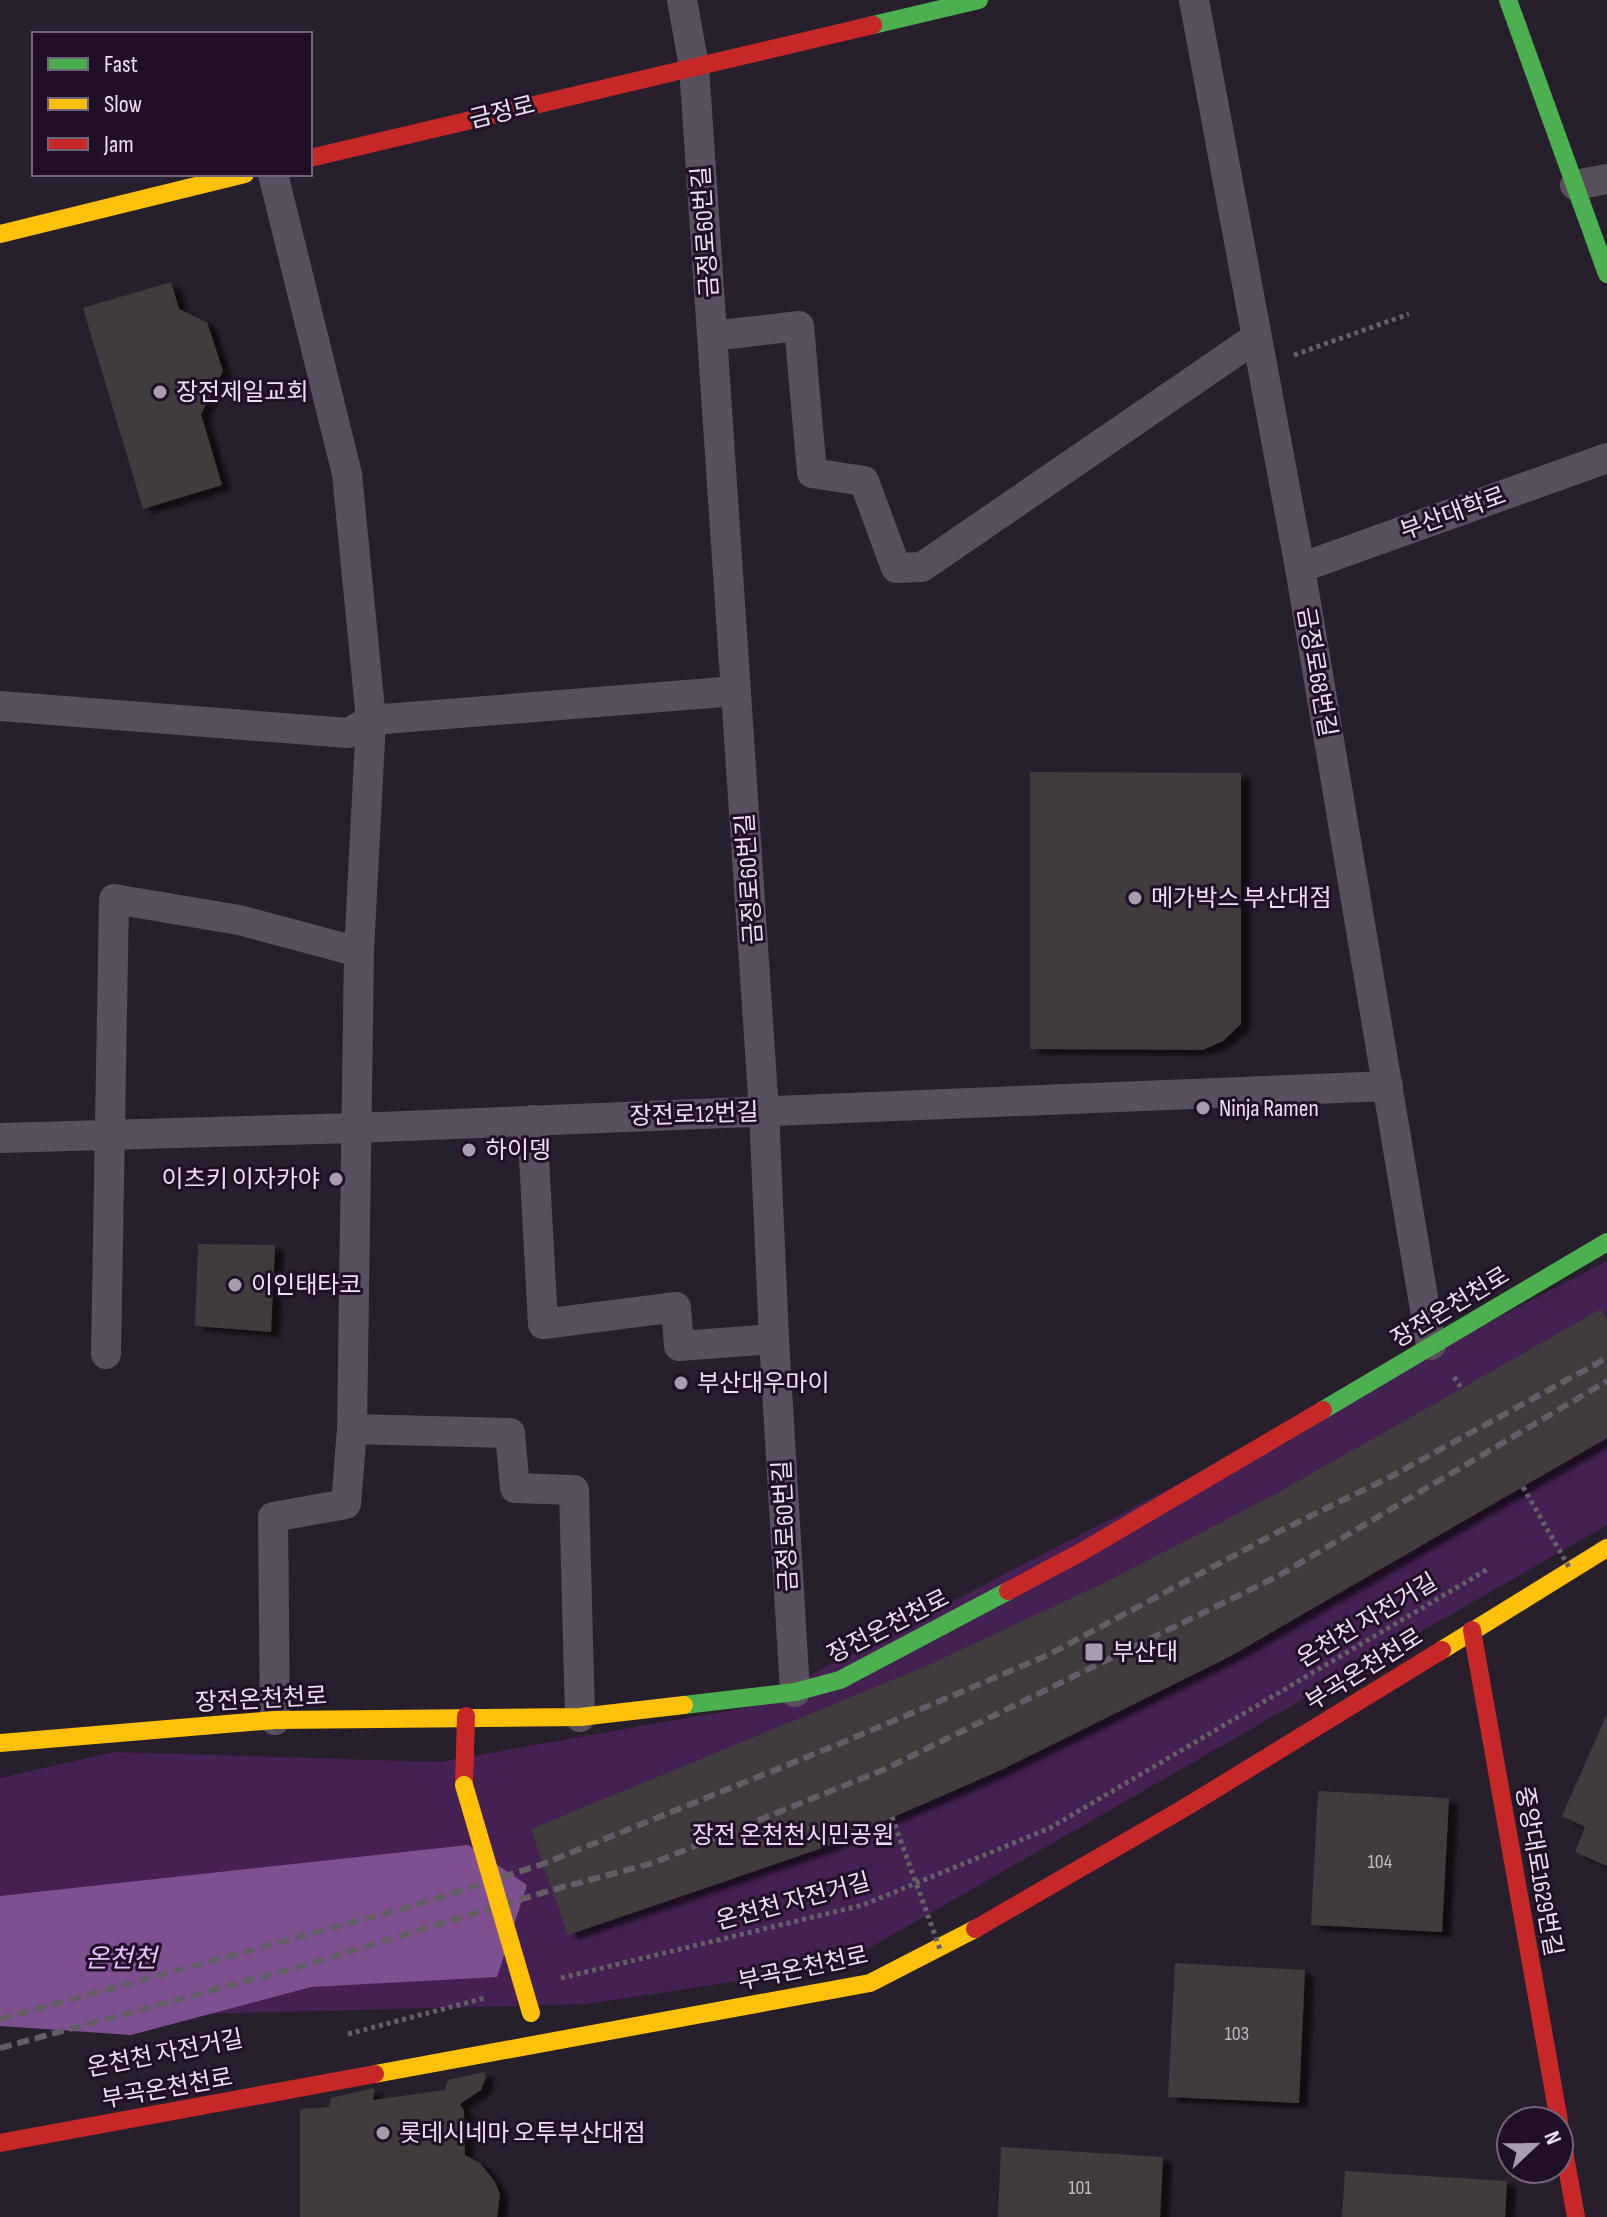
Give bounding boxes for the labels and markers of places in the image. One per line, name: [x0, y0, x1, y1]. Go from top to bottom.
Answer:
place label: 장전제일교회: [176, 378, 308, 407]
marker: 장전제일교회: [151, 383, 169, 401]
place label: 메가박스 부산대점: [1151, 884, 1331, 913]
marker: 메가박스 부산대점: [1126, 889, 1144, 907]
place label: Ninja Ramen: [1219, 1094, 1319, 1123]
marker: Ninja Ramen: [1194, 1099, 1212, 1117]
place label: 하이뎅: [485, 1136, 551, 1165]
marker: 하이뎅: [460, 1141, 478, 1159]
place label: 이츠키 이자카야: [162, 1165, 320, 1194]
marker: 이츠키 이자카야: [327, 1170, 345, 1188]
place label: 이인태타코: [251, 1271, 361, 1300]
marker: 이인태타코: [226, 1276, 244, 1294]
place label: 부산대우마이: [697, 1369, 829, 1398]
marker: 부산대우마이: [672, 1374, 690, 1392]
place label: 부산대: [1112, 1638, 1178, 1667]
marker: 부산대: [1083, 1641, 1105, 1663]
place label: 롯데시네마 오투부산대점: [399, 2119, 646, 2148]
marker: 롯데시네마 오투부산대점: [374, 2124, 392, 2142]

